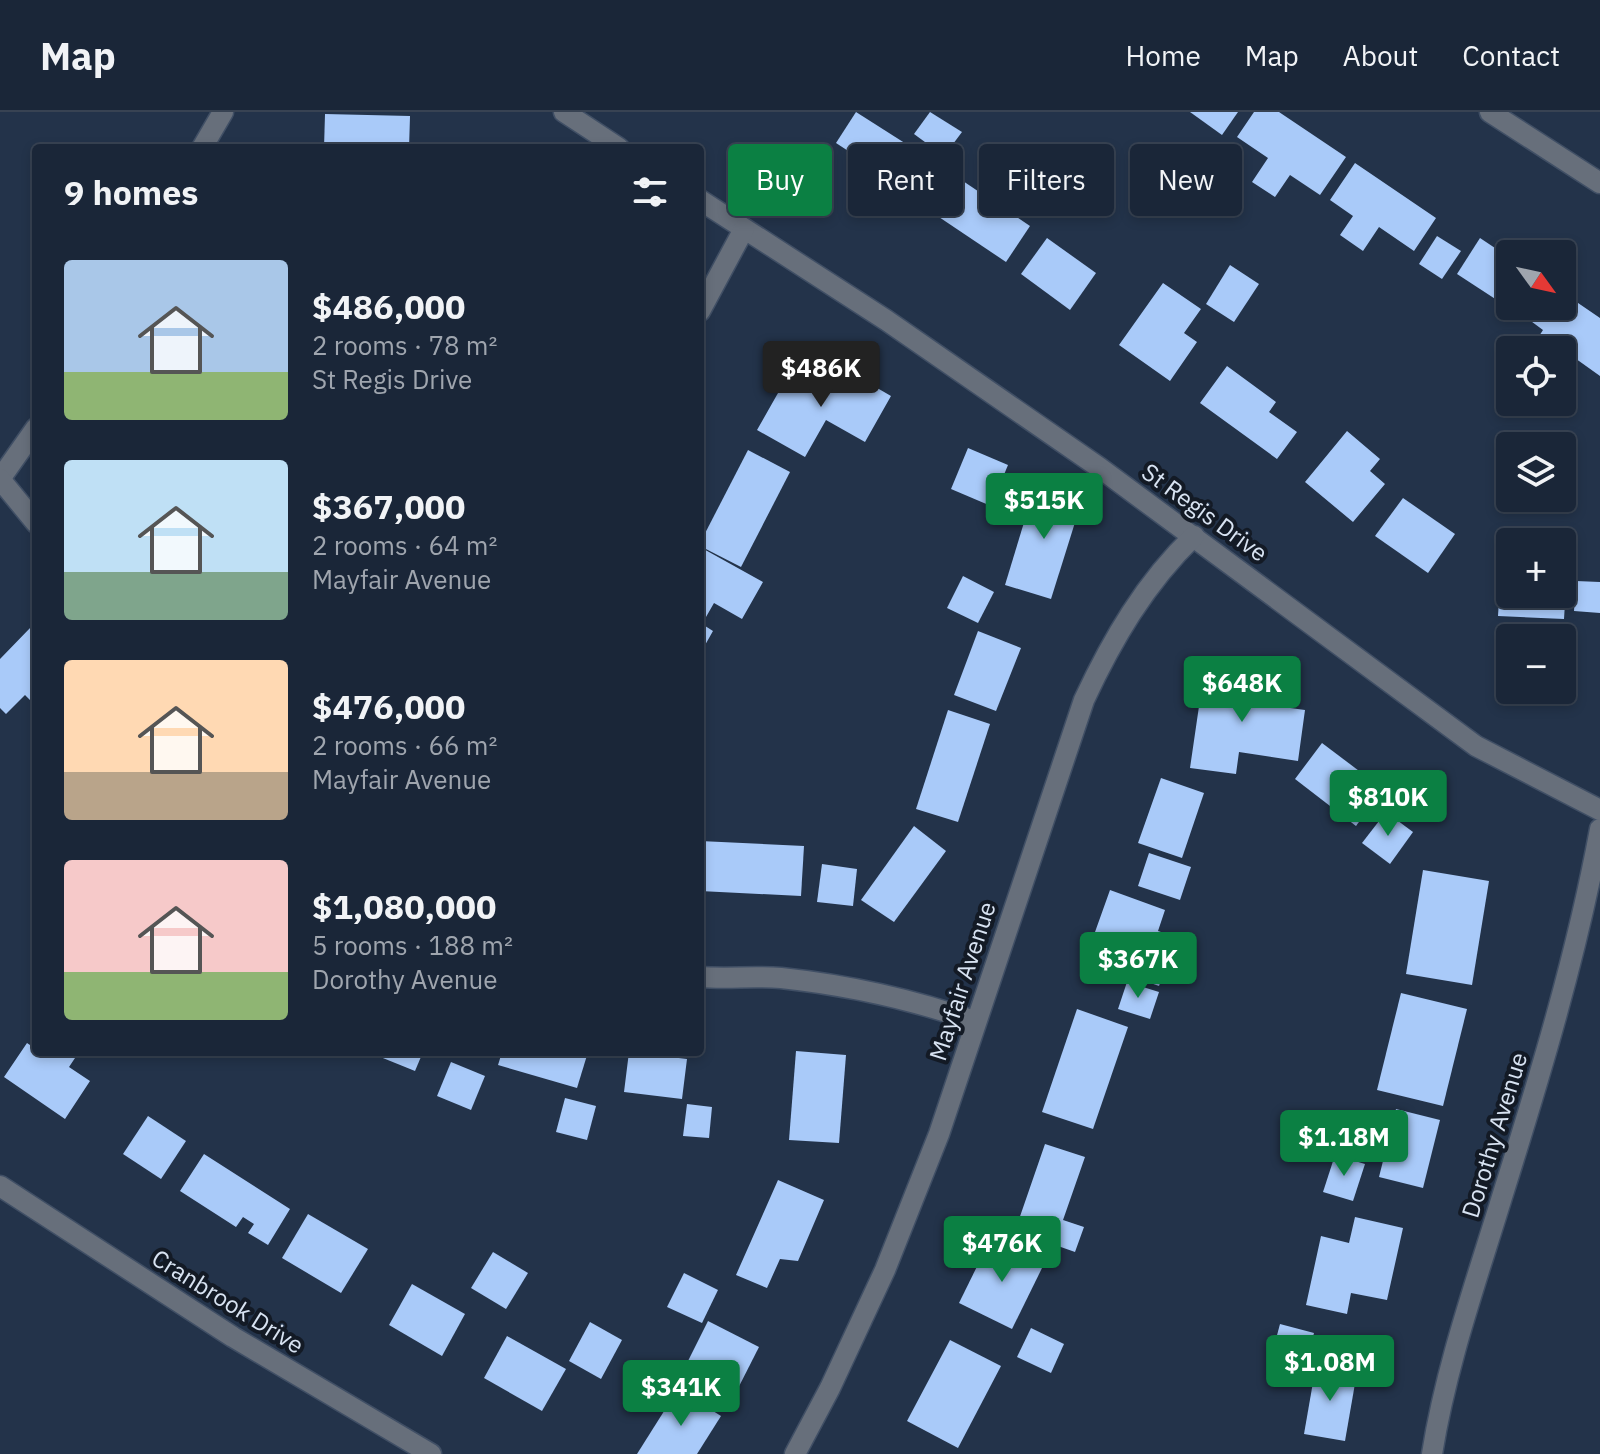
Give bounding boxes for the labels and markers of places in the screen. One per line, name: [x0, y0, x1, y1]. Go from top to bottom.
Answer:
pin: $486K: [765, 341, 877, 409]
pin: $515K: [988, 473, 1100, 541]
pin: $648K: [1186, 656, 1298, 724]
pin: $810K: [1332, 770, 1444, 838]
pin: $367K: [1082, 932, 1194, 1000]
pin: $1.18M: [1279, 1110, 1409, 1178]
pin: $476K: [946, 1216, 1058, 1284]
pin: $1.08M: [1265, 1335, 1395, 1403]
pin: $341K: [625, 1360, 737, 1428]

